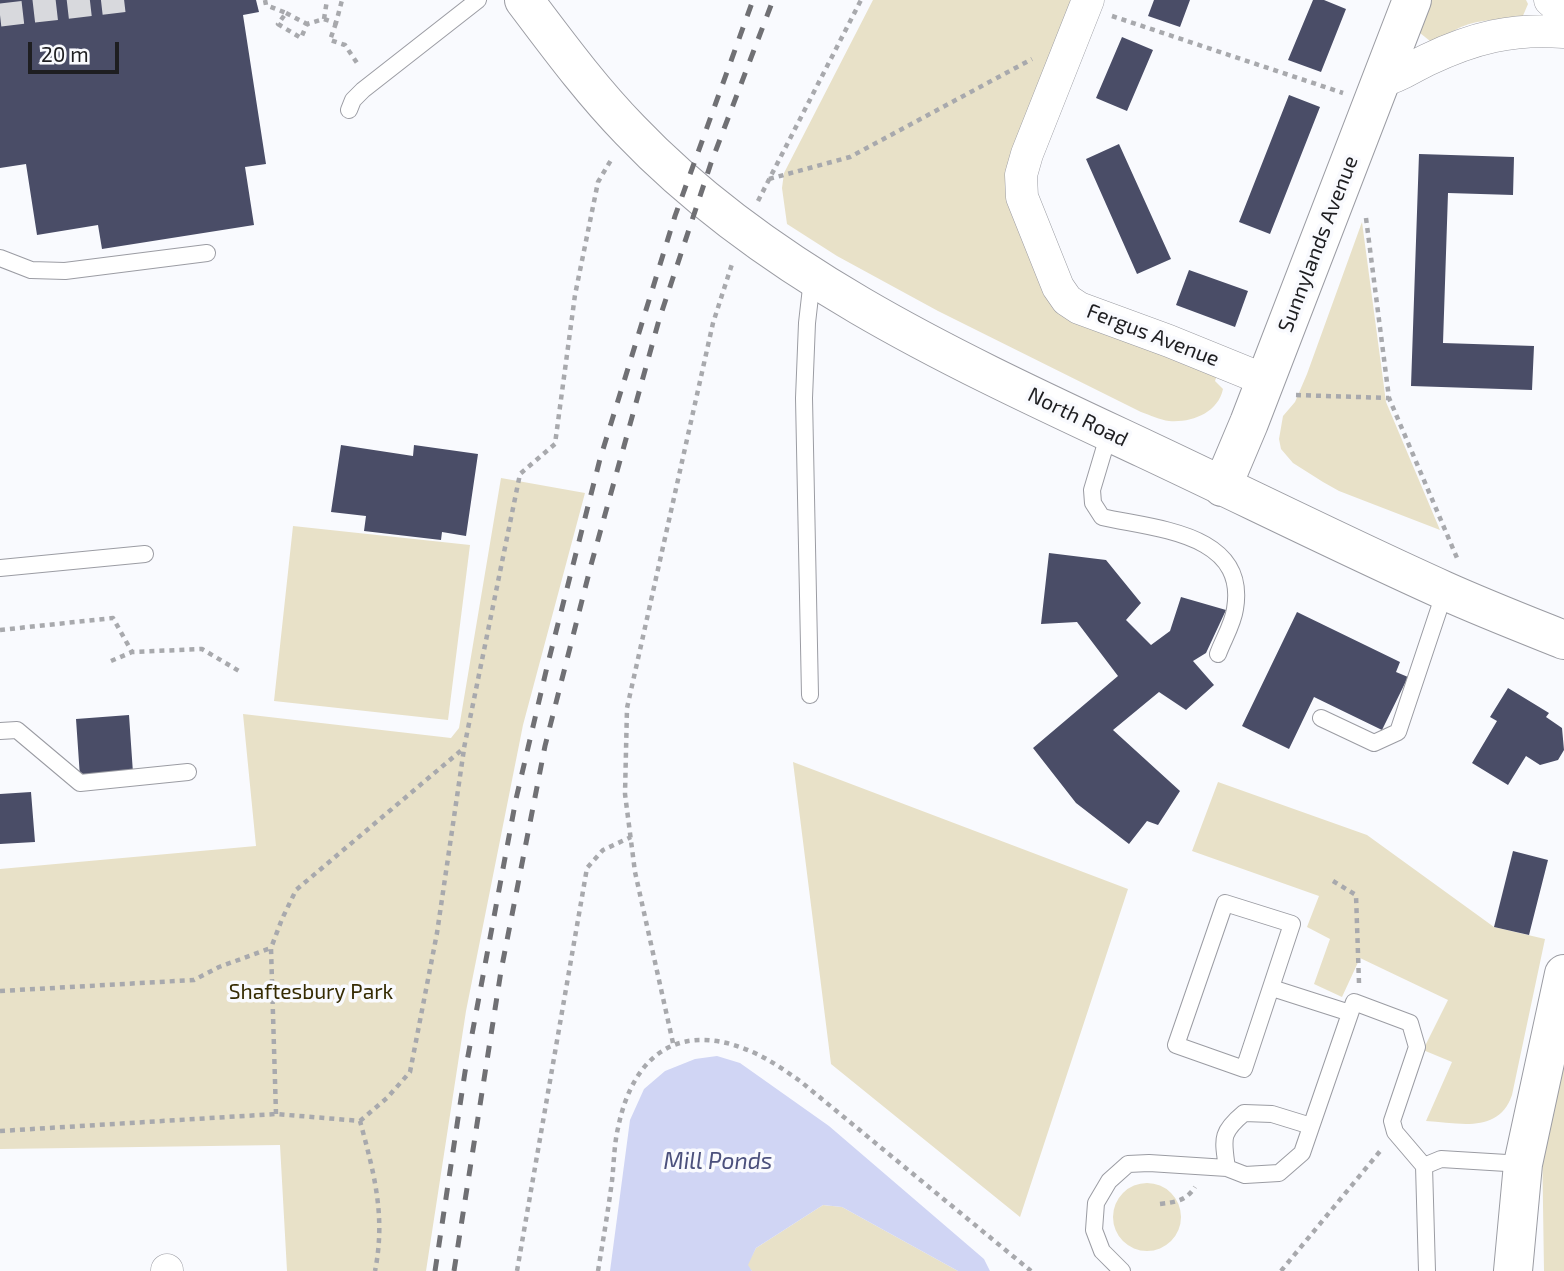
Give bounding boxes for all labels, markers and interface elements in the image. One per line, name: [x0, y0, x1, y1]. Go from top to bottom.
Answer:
scale bar: [32, 28, 122, 72]
text: 20 m: [41, 41, 89, 66]
street label: Sunnylands Avenue: [1273, 152, 1363, 336]
street label: Fergus Avenue: [1083, 298, 1223, 372]
street label: North Road: [1024, 382, 1132, 452]
park label: Shaftesbury Park: [229, 979, 393, 1005]
water label: Mill Ponds: [664, 1147, 772, 1175]

